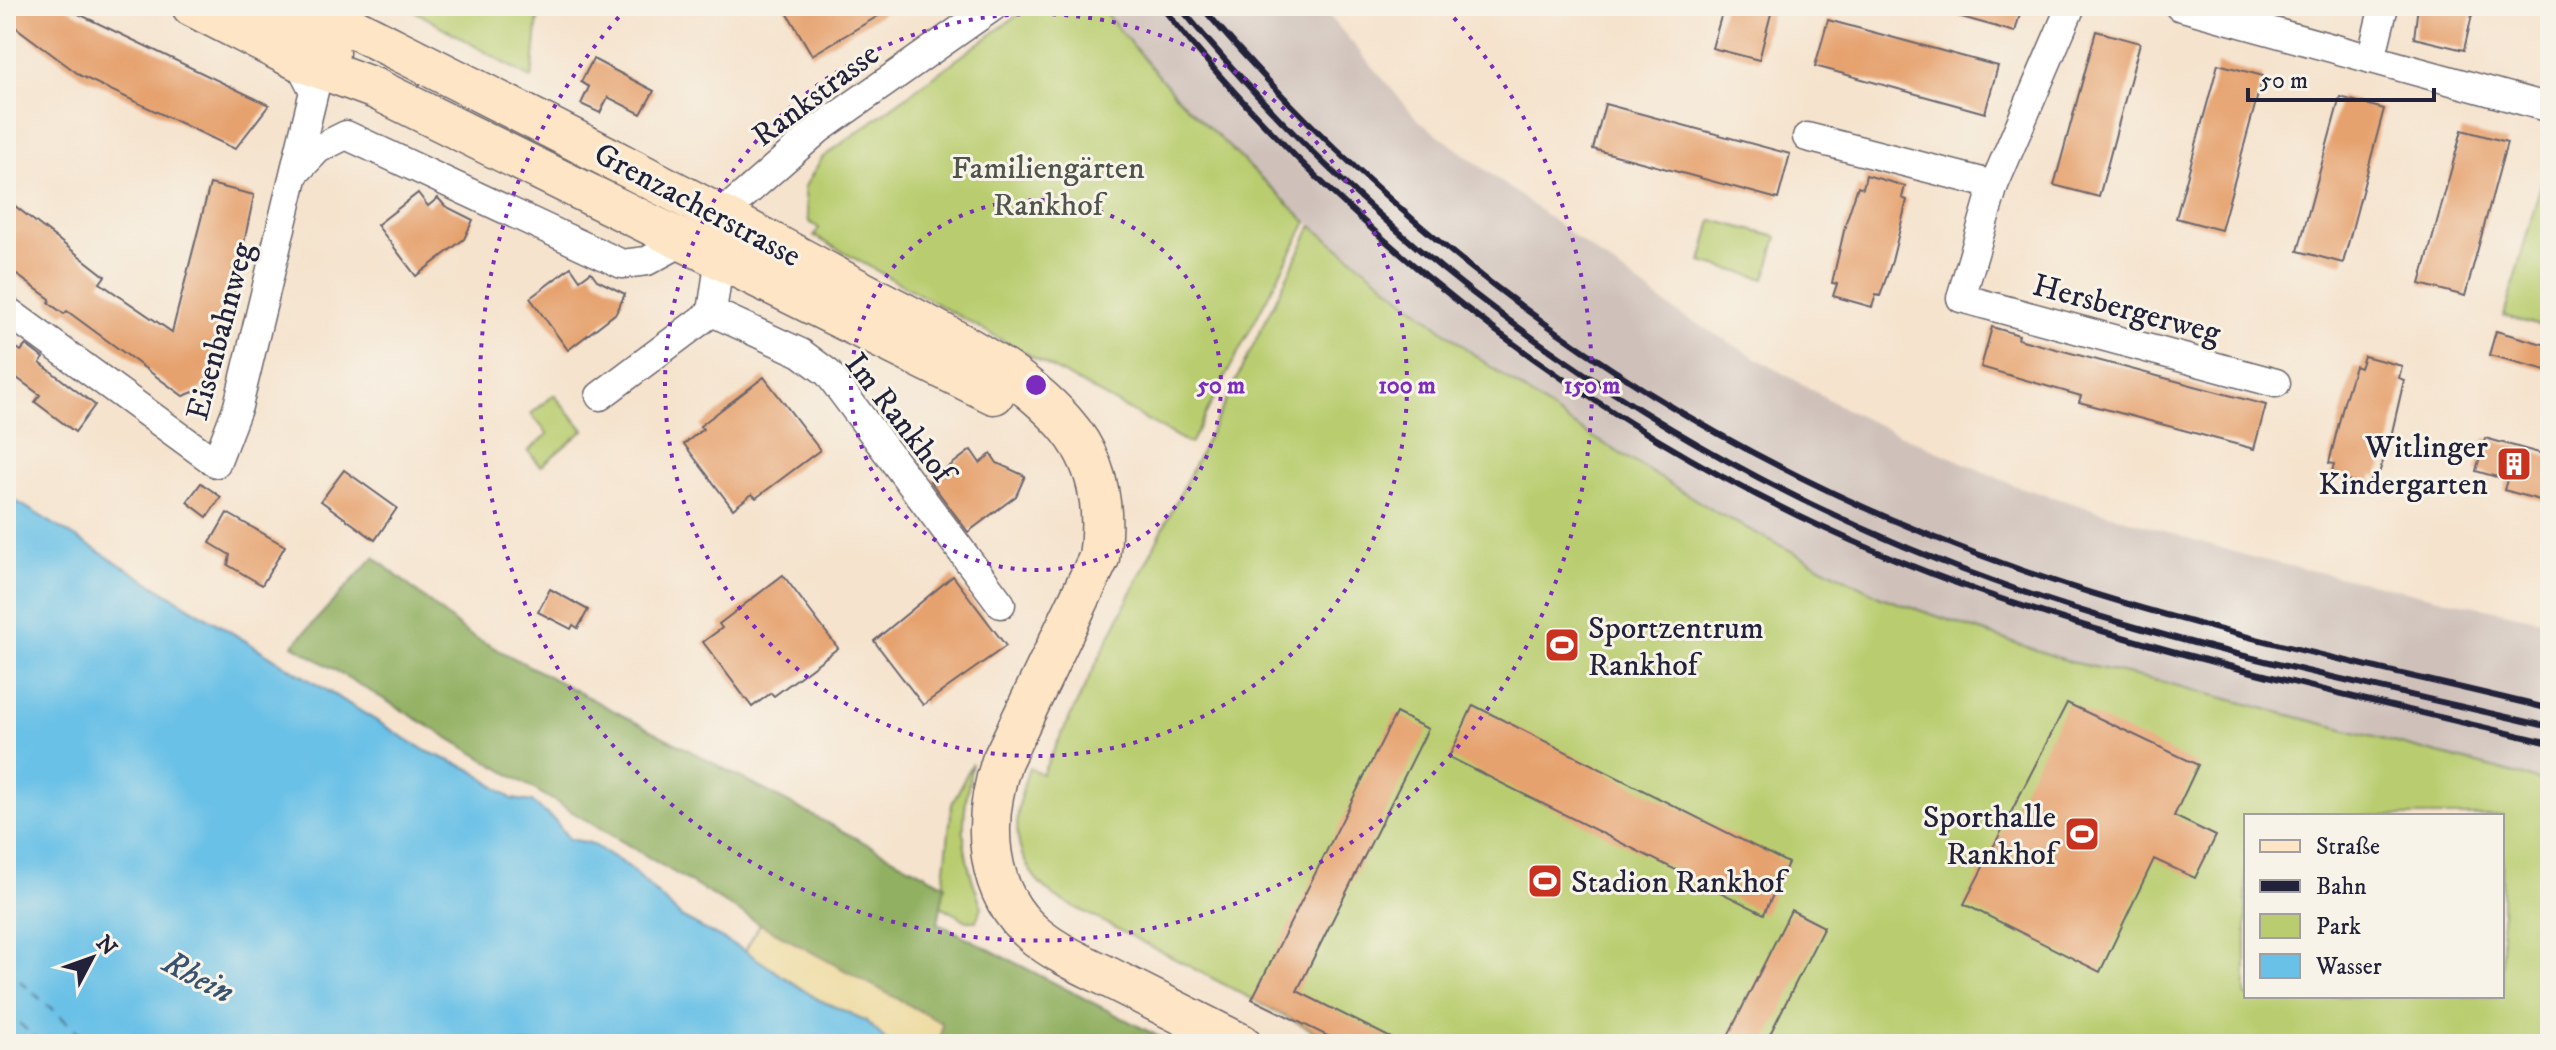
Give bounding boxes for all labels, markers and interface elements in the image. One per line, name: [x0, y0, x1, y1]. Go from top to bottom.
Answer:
street label: Rankstrasse: [745, 35, 888, 156]
scale bar: [2248, 52, 2434, 102]
text: 50 m: [2260, 66, 2308, 96]
street label: Grenzacherstrasse: [587, 134, 807, 277]
park label: Familiengärten Rankhof: [951, 149, 1145, 226]
street label: Eisenbahnweg: [178, 238, 264, 425]
street label: Hersbergerweg: [2028, 266, 2225, 354]
street label: Im Rankhof: [835, 345, 965, 495]
centre of rings: [1022, 371, 1050, 399]
text: 50 m: [1196, 371, 1245, 401]
text: 100 m: [1378, 371, 1436, 401]
text: 150 m: [1564, 371, 1620, 401]
place label: Witlinger Kindergarten: [2318, 428, 2488, 505]
building icon: Witlinger Kindergarten: [2495, 445, 2533, 483]
place label: Sportzentrum Rankhof: [1588, 609, 1764, 686]
sports icon: Sportzentrum Rankhof: [1543, 626, 1581, 664]
place label: Sporthalle Rankhof: [1923, 798, 2061, 875]
legend: [2244, 814, 2504, 998]
sports icon: Sporthalle Rankhof: [2063, 815, 2101, 853]
text: Straße: [2316, 832, 2380, 862]
sports icon: Stadion Rankhof: [1526, 862, 1564, 900]
place label: Stadion Rankhof: [1571, 863, 1790, 903]
text: Bahn: [2316, 872, 2367, 902]
text: Park: [2316, 912, 2361, 942]
north arrow: [52, 918, 132, 998]
text: N: [90, 930, 122, 962]
water label: Rhein: [154, 941, 241, 1014]
text: Wasser: [2315, 952, 2382, 982]

